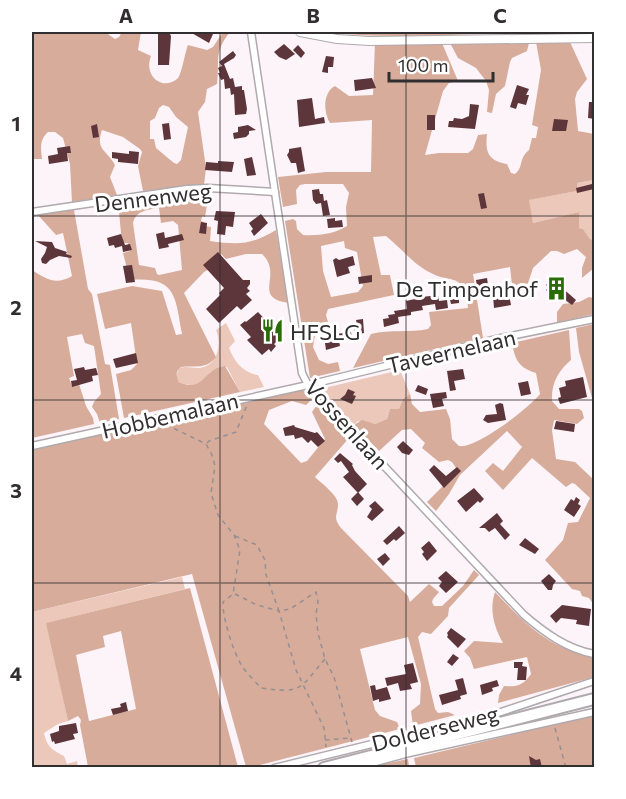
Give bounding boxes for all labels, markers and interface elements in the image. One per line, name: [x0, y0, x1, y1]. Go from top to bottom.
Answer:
text: A: [119, 3, 133, 27]
text: B: [306, 3, 320, 27]
text: C: [493, 3, 507, 27]
scale bar: [389, 45, 492, 83]
text: 100 m: [398, 54, 448, 76]
text: 1: [11, 111, 21, 135]
street label: Dennenweg: [93, 176, 213, 218]
place label: De Timpenhof: [396, 275, 538, 302]
building icon: De Timpenhof: [543, 275, 569, 301]
text: 2: [10, 295, 22, 319]
restaurant icon: HFSLG: [259, 318, 285, 344]
place label: HFSLG: [290, 318, 360, 345]
street label: Taveernelaan: [384, 323, 518, 379]
street label: Vossenlaan: [300, 373, 394, 475]
street label: Hobbemalaan: [99, 386, 241, 444]
text: 3: [10, 478, 22, 502]
text: 4: [10, 661, 22, 685]
street label: Dolderseweg: [369, 699, 501, 757]

